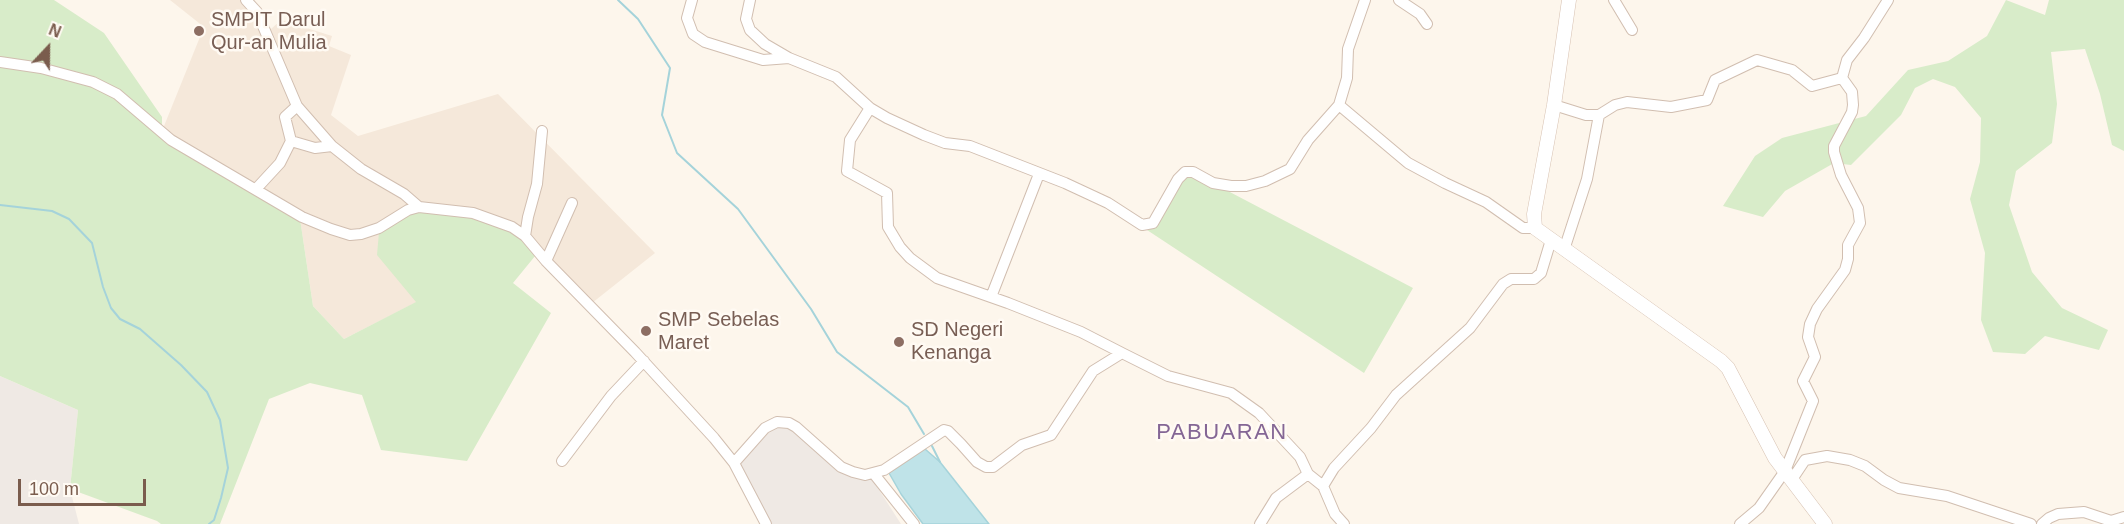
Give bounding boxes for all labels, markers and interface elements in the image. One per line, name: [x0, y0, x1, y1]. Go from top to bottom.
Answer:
place label: SMPIT Darul Qur-an Mulia: [211, 8, 327, 55]
north arrow: [18, 18, 78, 78]
text: N: [46, 21, 63, 41]
marker: SMPIT Darul Qur-an Mulia: [192, 24, 206, 38]
place label: SMP Sebelas Maret: [658, 308, 779, 355]
place label: SD Negeri Kenanga: [911, 318, 1003, 365]
marker: SMP Sebelas Maret: [639, 324, 653, 338]
marker: SD Negeri Kenanga: [892, 335, 906, 349]
district label: PABUARAN: [1156, 420, 1288, 446]
scale bar: [21, 467, 148, 505]
text: 100 m: [29, 479, 79, 499]

